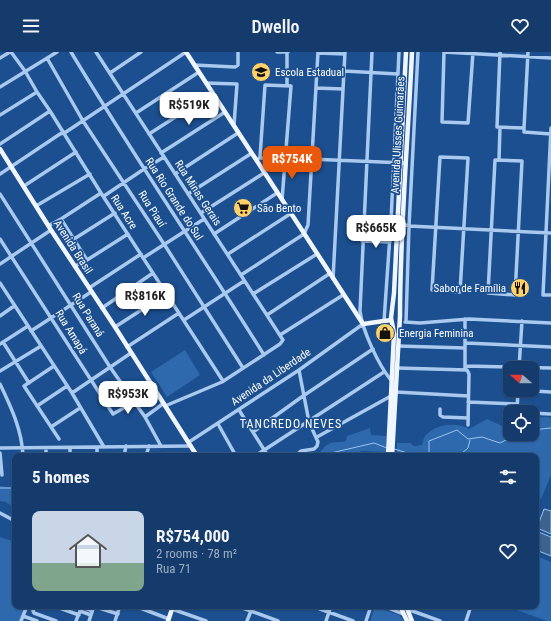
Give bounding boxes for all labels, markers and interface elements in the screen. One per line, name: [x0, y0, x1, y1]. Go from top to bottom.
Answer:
icon: menu: [20, 15, 42, 37]
icon: heart: [509, 15, 531, 37]
text: Dwello: [251, 16, 300, 37]
school or university icon: Escola Estadual: [250, 61, 272, 83]
place label: Escola Estadual: [275, 66, 344, 79]
street label: Avenida Ulisses Guimarães: [388, 76, 408, 194]
pin: R$519K: [156, 92, 222, 126]
text: R$519K: [169, 97, 209, 112]
pin: R$754K: [259, 146, 325, 180]
text: R$754K: [272, 151, 312, 166]
street label: Rua Rio Grande do Sul: [142, 155, 206, 243]
street label: Rua Minas Gerais: [172, 158, 224, 228]
street label: Rua Piauí: [135, 188, 169, 230]
street label: Rua Acre: [108, 192, 140, 232]
supermarket icon: São Bento: [232, 197, 254, 219]
place label: São Bento: [257, 202, 302, 215]
pin: R$665K: [343, 215, 409, 249]
street label: Avenida Brasil: [51, 218, 95, 276]
text: R$665K: [356, 220, 396, 235]
restaurant icon: Sabor de Família: [509, 277, 531, 299]
place label: Sabor de Família: [434, 282, 506, 295]
pin: R$816K: [112, 283, 178, 317]
text: R$816K: [125, 288, 165, 303]
street label: Rua Paraná: [69, 291, 107, 339]
street label: Rua Amapá: [52, 308, 90, 356]
shop icon: Energia Feminina: [374, 322, 396, 344]
place label: Energia Feminina: [399, 327, 474, 340]
street label: Avenida da Liberdade: [229, 346, 313, 408]
north arrow: [503, 361, 539, 397]
map controls: [503, 361, 539, 441]
pin: R$953K: [95, 381, 161, 415]
text: R$953K: [108, 386, 148, 401]
button: locate: [503, 405, 539, 441]
district label: TANCREDO NEVES: [240, 417, 342, 431]
icon: filters: [497, 466, 519, 488]
text: 5 homes: [32, 467, 90, 487]
text: R$754,000: [156, 526, 230, 546]
icon: home: [64, 527, 112, 575]
icon: heart: [497, 540, 519, 562]
text: 2 rooms · 78 m²: [156, 546, 237, 561]
text: Rua 71: [156, 561, 191, 576]

